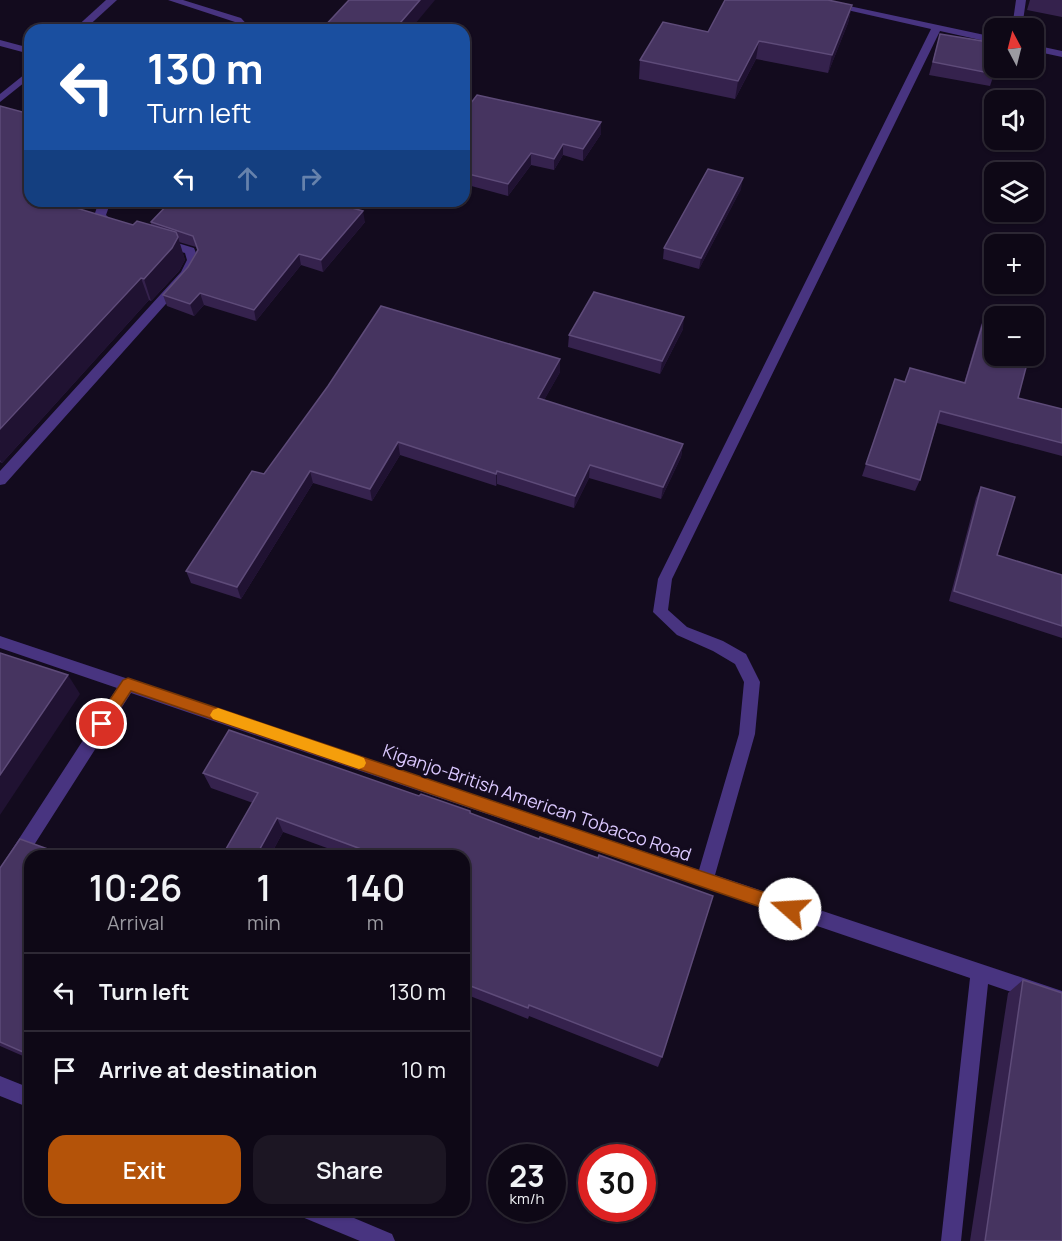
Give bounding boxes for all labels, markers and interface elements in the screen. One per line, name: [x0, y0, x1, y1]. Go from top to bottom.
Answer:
north arrow: [984, 18, 1044, 78]
map controls: [984, 18, 1044, 366]
text: 130 m: [147, 39, 264, 97]
icon: left: [48, 48, 126, 126]
button: sound: [984, 90, 1044, 150]
text: Turn left: [147, 94, 251, 131]
icon: left: [168, 162, 201, 195]
icon: ahead: [231, 162, 264, 195]
icon: right: [294, 162, 327, 195]
button: layers: [984, 162, 1044, 222]
button: +: [984, 234, 1044, 294]
button: −: [984, 306, 1044, 366]
pin: [76, 698, 127, 749]
icon: arrive: [85, 707, 118, 740]
street label: Kiganjo-British American Tobacco Road: [380, 738, 695, 866]
text: 10:26: [89, 863, 182, 912]
text: 1: [256, 863, 271, 912]
text: 140: [345, 863, 405, 912]
position arrow: [758, 877, 822, 941]
text: Arrival: [107, 909, 164, 936]
text: min: [247, 909, 281, 936]
text: m: [367, 909, 384, 936]
icon: left: [48, 976, 81, 1009]
text: Turn left: [99, 977, 189, 1007]
text: 130 m: [389, 977, 446, 1007]
icon: arrive: [48, 1054, 81, 1087]
text: Arrive at destination: [99, 1055, 317, 1085]
text: 10 m: [401, 1055, 446, 1085]
button: Exit: [48, 1135, 241, 1204]
button: Share: [253, 1135, 446, 1204]
speed limit sign: 30: [578, 1144, 656, 1222]
text: 23: [509, 1155, 545, 1196]
text: km/h: [510, 1188, 544, 1209]

